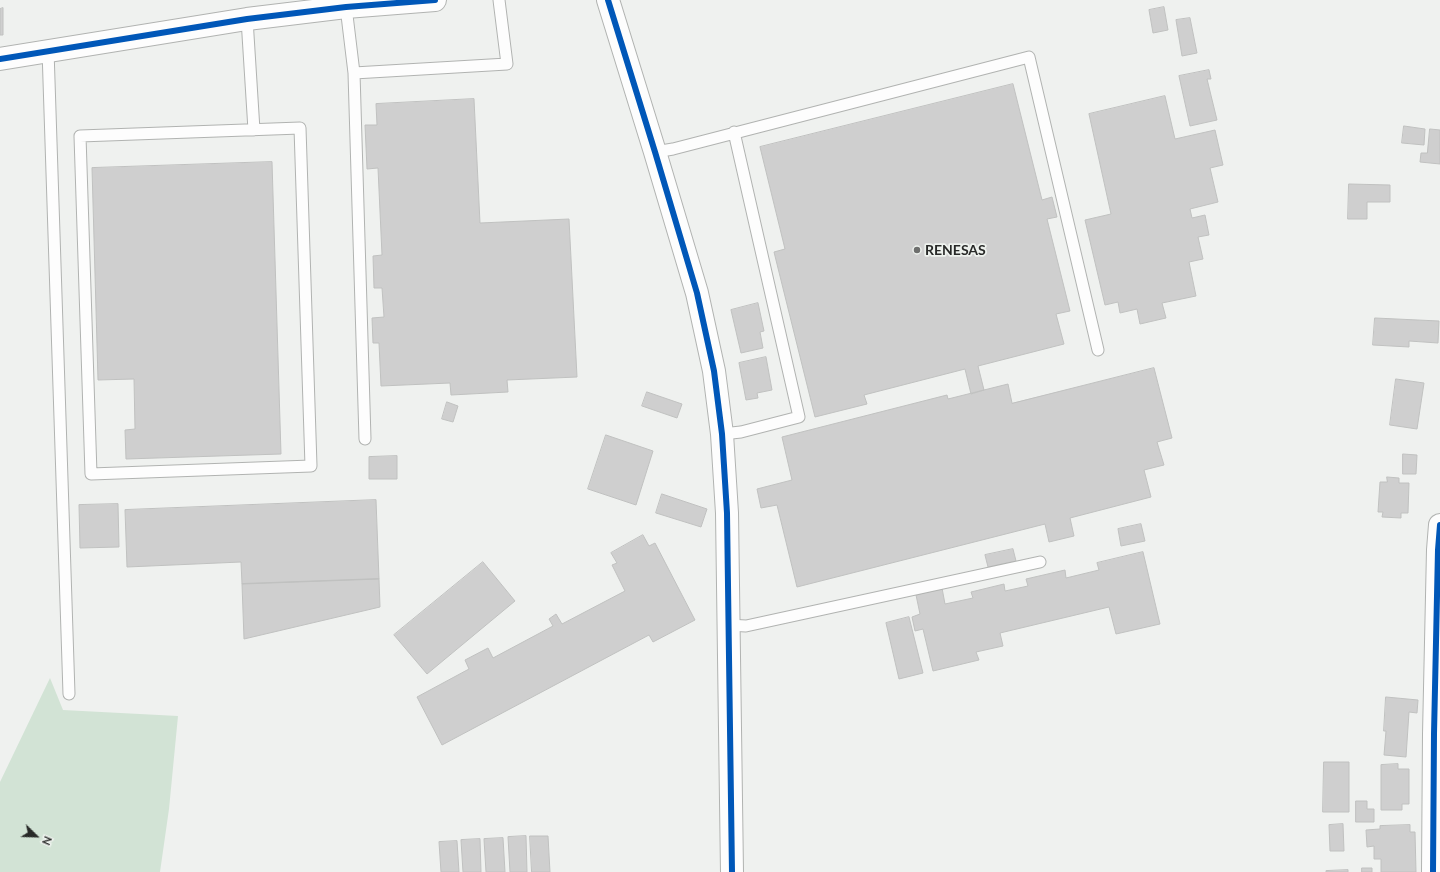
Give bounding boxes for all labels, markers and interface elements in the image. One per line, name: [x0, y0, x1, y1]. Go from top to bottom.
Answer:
place label: RENESAS: [925, 242, 986, 258]
marker: RENESAS: [912, 245, 922, 255]
north arrow: [16, 816, 56, 856]
text: N: [40, 834, 55, 847]

